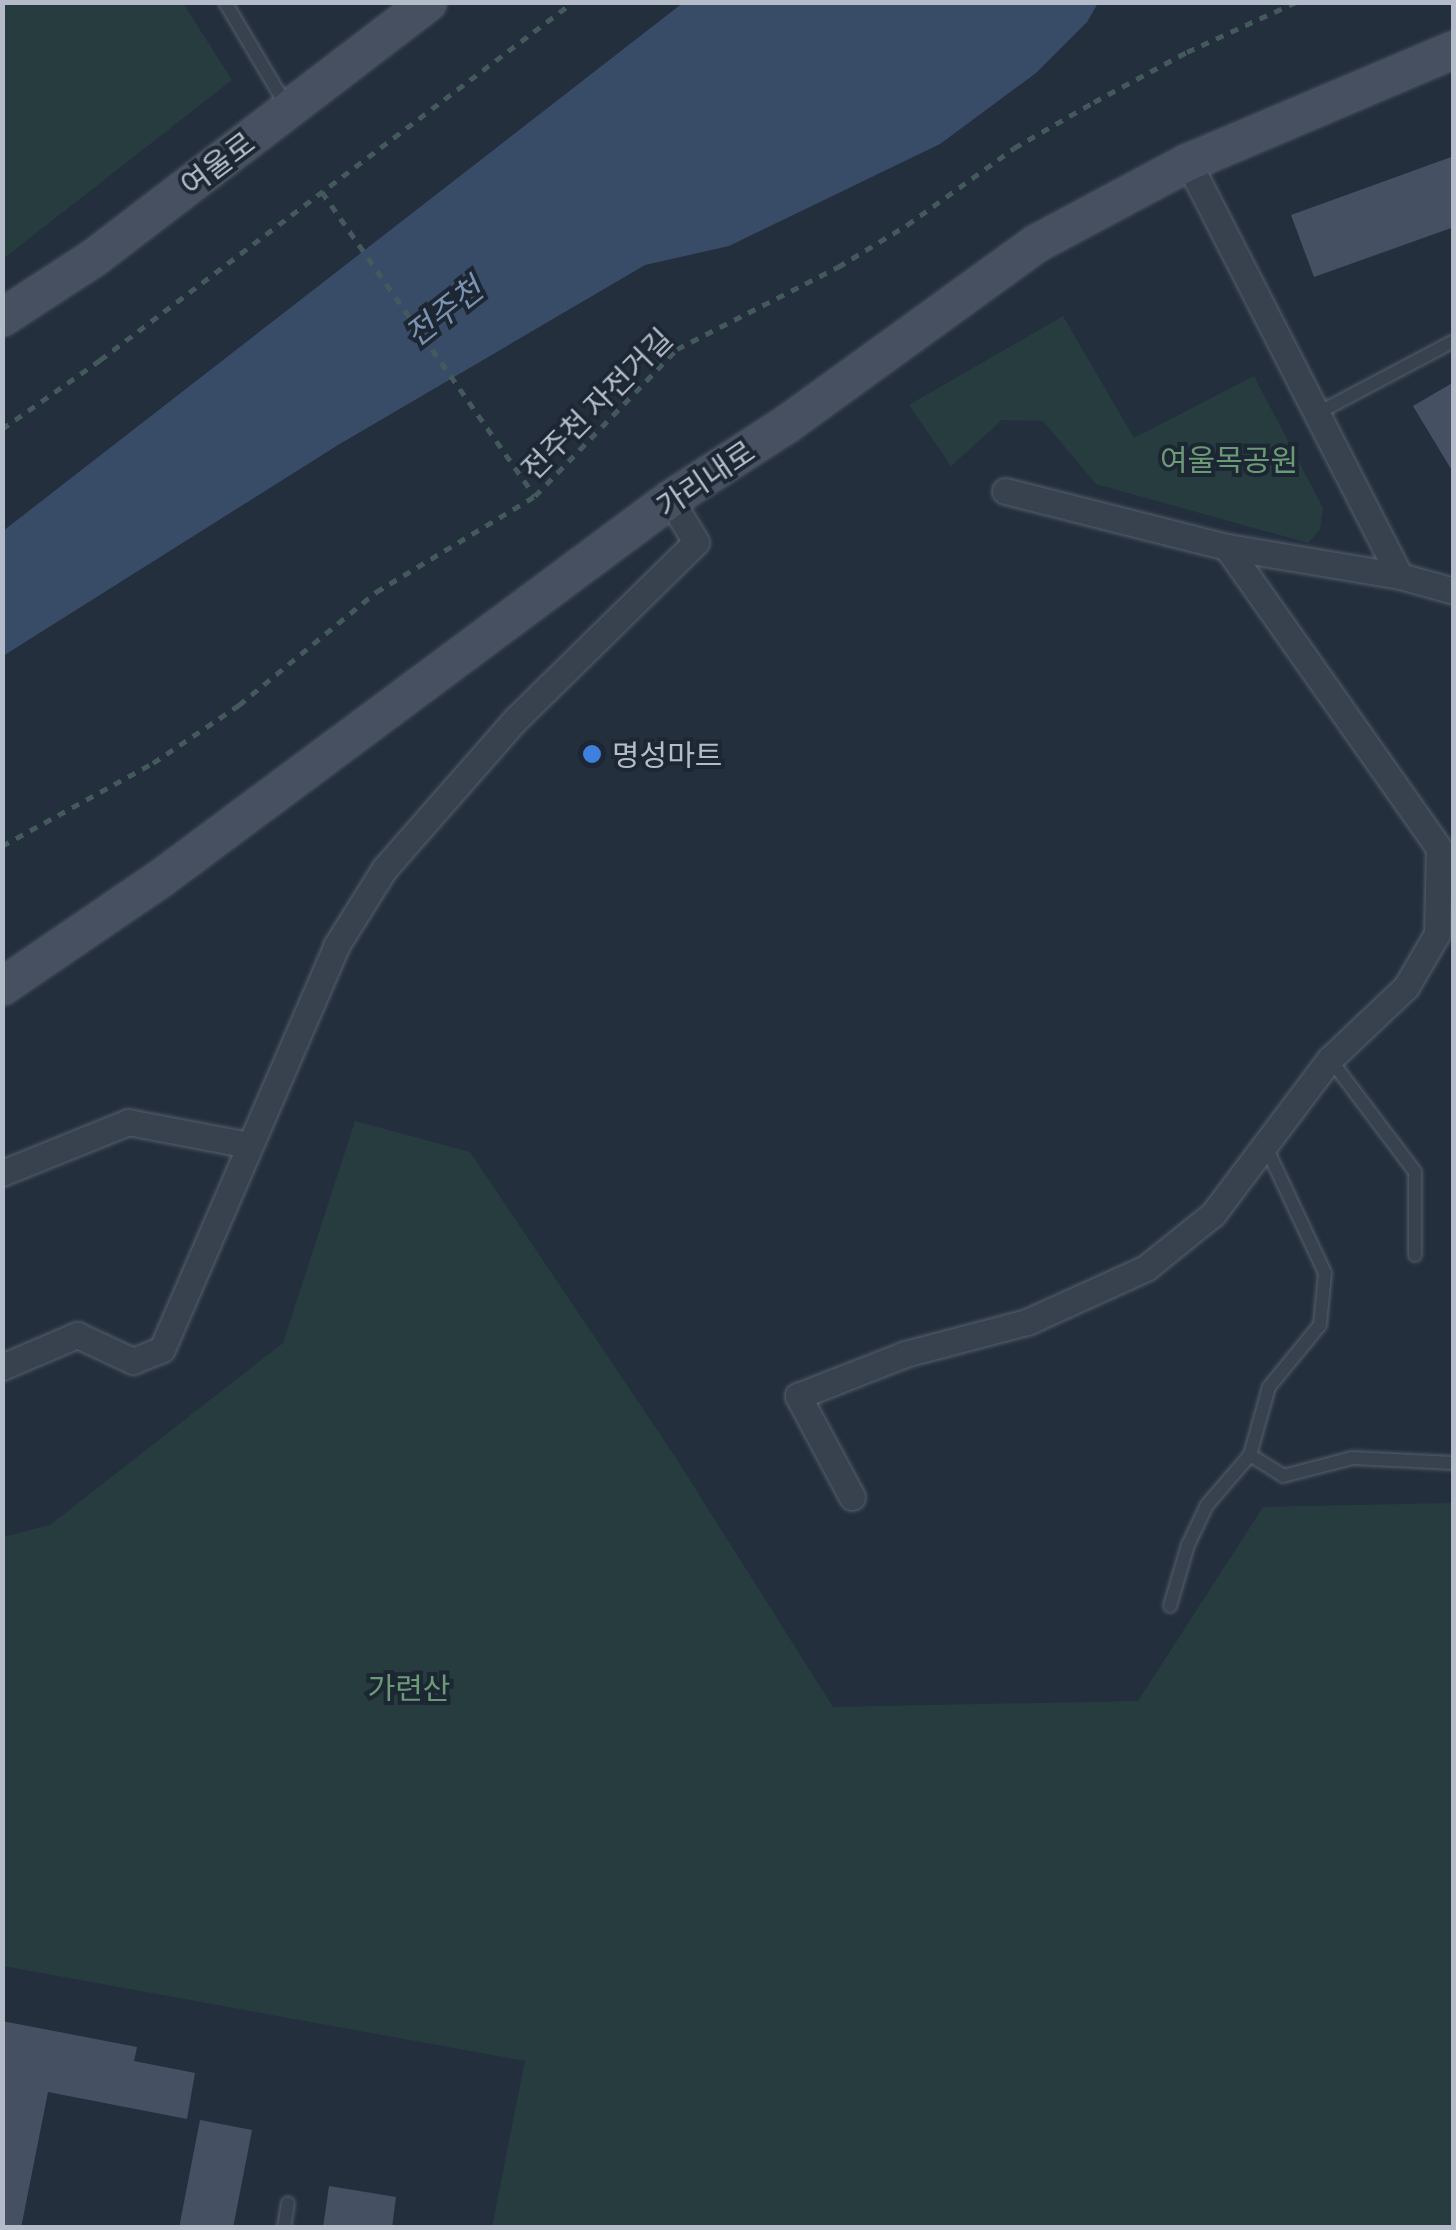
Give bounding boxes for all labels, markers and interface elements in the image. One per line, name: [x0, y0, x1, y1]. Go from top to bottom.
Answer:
street label: 여울로: [173, 124, 261, 202]
water label: 전주천: [396, 269, 490, 353]
street label: 전주천 자전거길: [513, 320, 679, 486]
street label: 가리내로: [649, 432, 761, 524]
park label: 여울목공원: [1160, 441, 1298, 477]
place label: 명성마트: [612, 736, 722, 772]
marker: 명성마트: [581, 743, 603, 765]
park label: 가련산: [368, 1669, 450, 1705]

